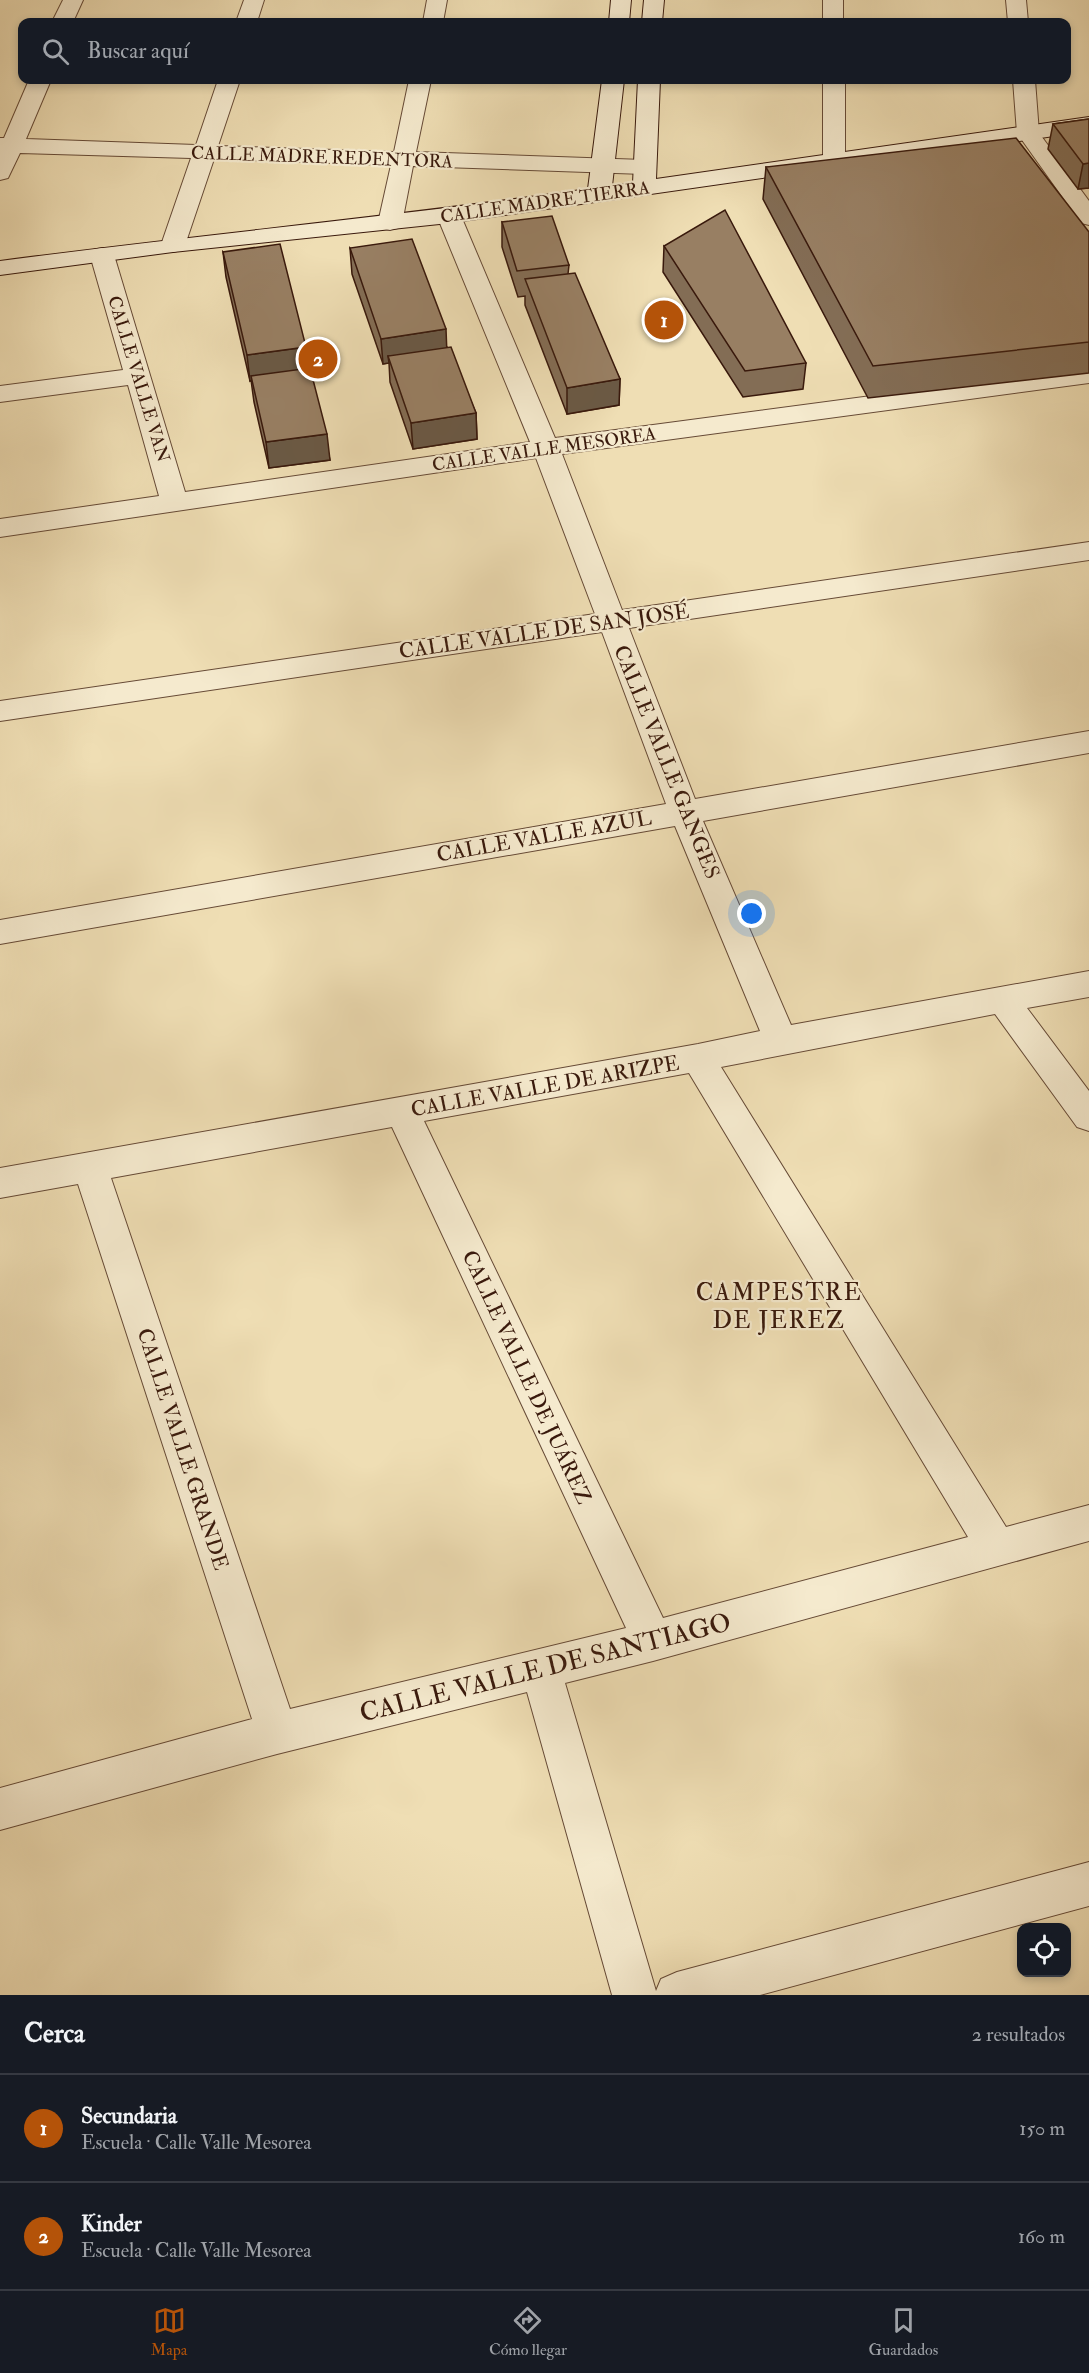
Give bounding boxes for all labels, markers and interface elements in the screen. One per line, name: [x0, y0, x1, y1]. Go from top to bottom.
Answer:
search box: [18, 18, 1071, 84]
icon: search: [39, 35, 72, 68]
text: Buscar aquí: [87, 37, 189, 65]
street label: CALLE MADRE REDENTORA: [191, 141, 454, 174]
street label: CALLE MADRE TIERRA: [439, 176, 652, 229]
street label: CALLE VALLE VAN: [102, 293, 175, 465]
pin: 1: [644, 298, 684, 342]
pin: 2: [298, 336, 338, 382]
street label: CALLE VALLE MESOREA: [431, 422, 658, 477]
street label: CALLE VALLE DE SAN JOSÉ: [397, 598, 691, 665]
street label: CALLE VALLE GANGES: [607, 641, 726, 883]
street label: CALLE VALLE AZUL: [435, 804, 654, 869]
your location: [737, 899, 766, 928]
street label: CALLE VALLE DE ARIZPE: [409, 1050, 681, 1123]
street label: CALLE VALLE DE JUÁREZ: [456, 1246, 597, 1509]
district label: CAMPESTRE DE JEREZ: [696, 1277, 862, 1336]
street label: CALLE VALLE GRANDE: [131, 1325, 234, 1573]
street label: CALLE VALLE DE SANTIAGO: [356, 1606, 734, 1730]
map controls: [1017, 1923, 1071, 1977]
button: locate: [1017, 1923, 1071, 1977]
text: Cerca: [24, 2018, 85, 2050]
text: 2 resultados: [972, 2022, 1065, 2047]
text: Secundaria: [81, 2102, 177, 2130]
text: 1: [40, 2116, 47, 2141]
text: 150 m: [1019, 2116, 1065, 2141]
text: Escuela · Calle Valle Mesorea: [81, 2130, 312, 2155]
text: Kinder: [81, 2210, 142, 2238]
text: 2: [38, 2224, 49, 2249]
text: 160 m: [1018, 2224, 1065, 2249]
text: Escuela · Calle Valle Mesorea: [81, 2238, 312, 2263]
tab: Mapa: [151, 2304, 187, 2360]
tab: Cómo llegar: [489, 2304, 567, 2360]
tab: Guardados: [869, 2304, 938, 2360]

